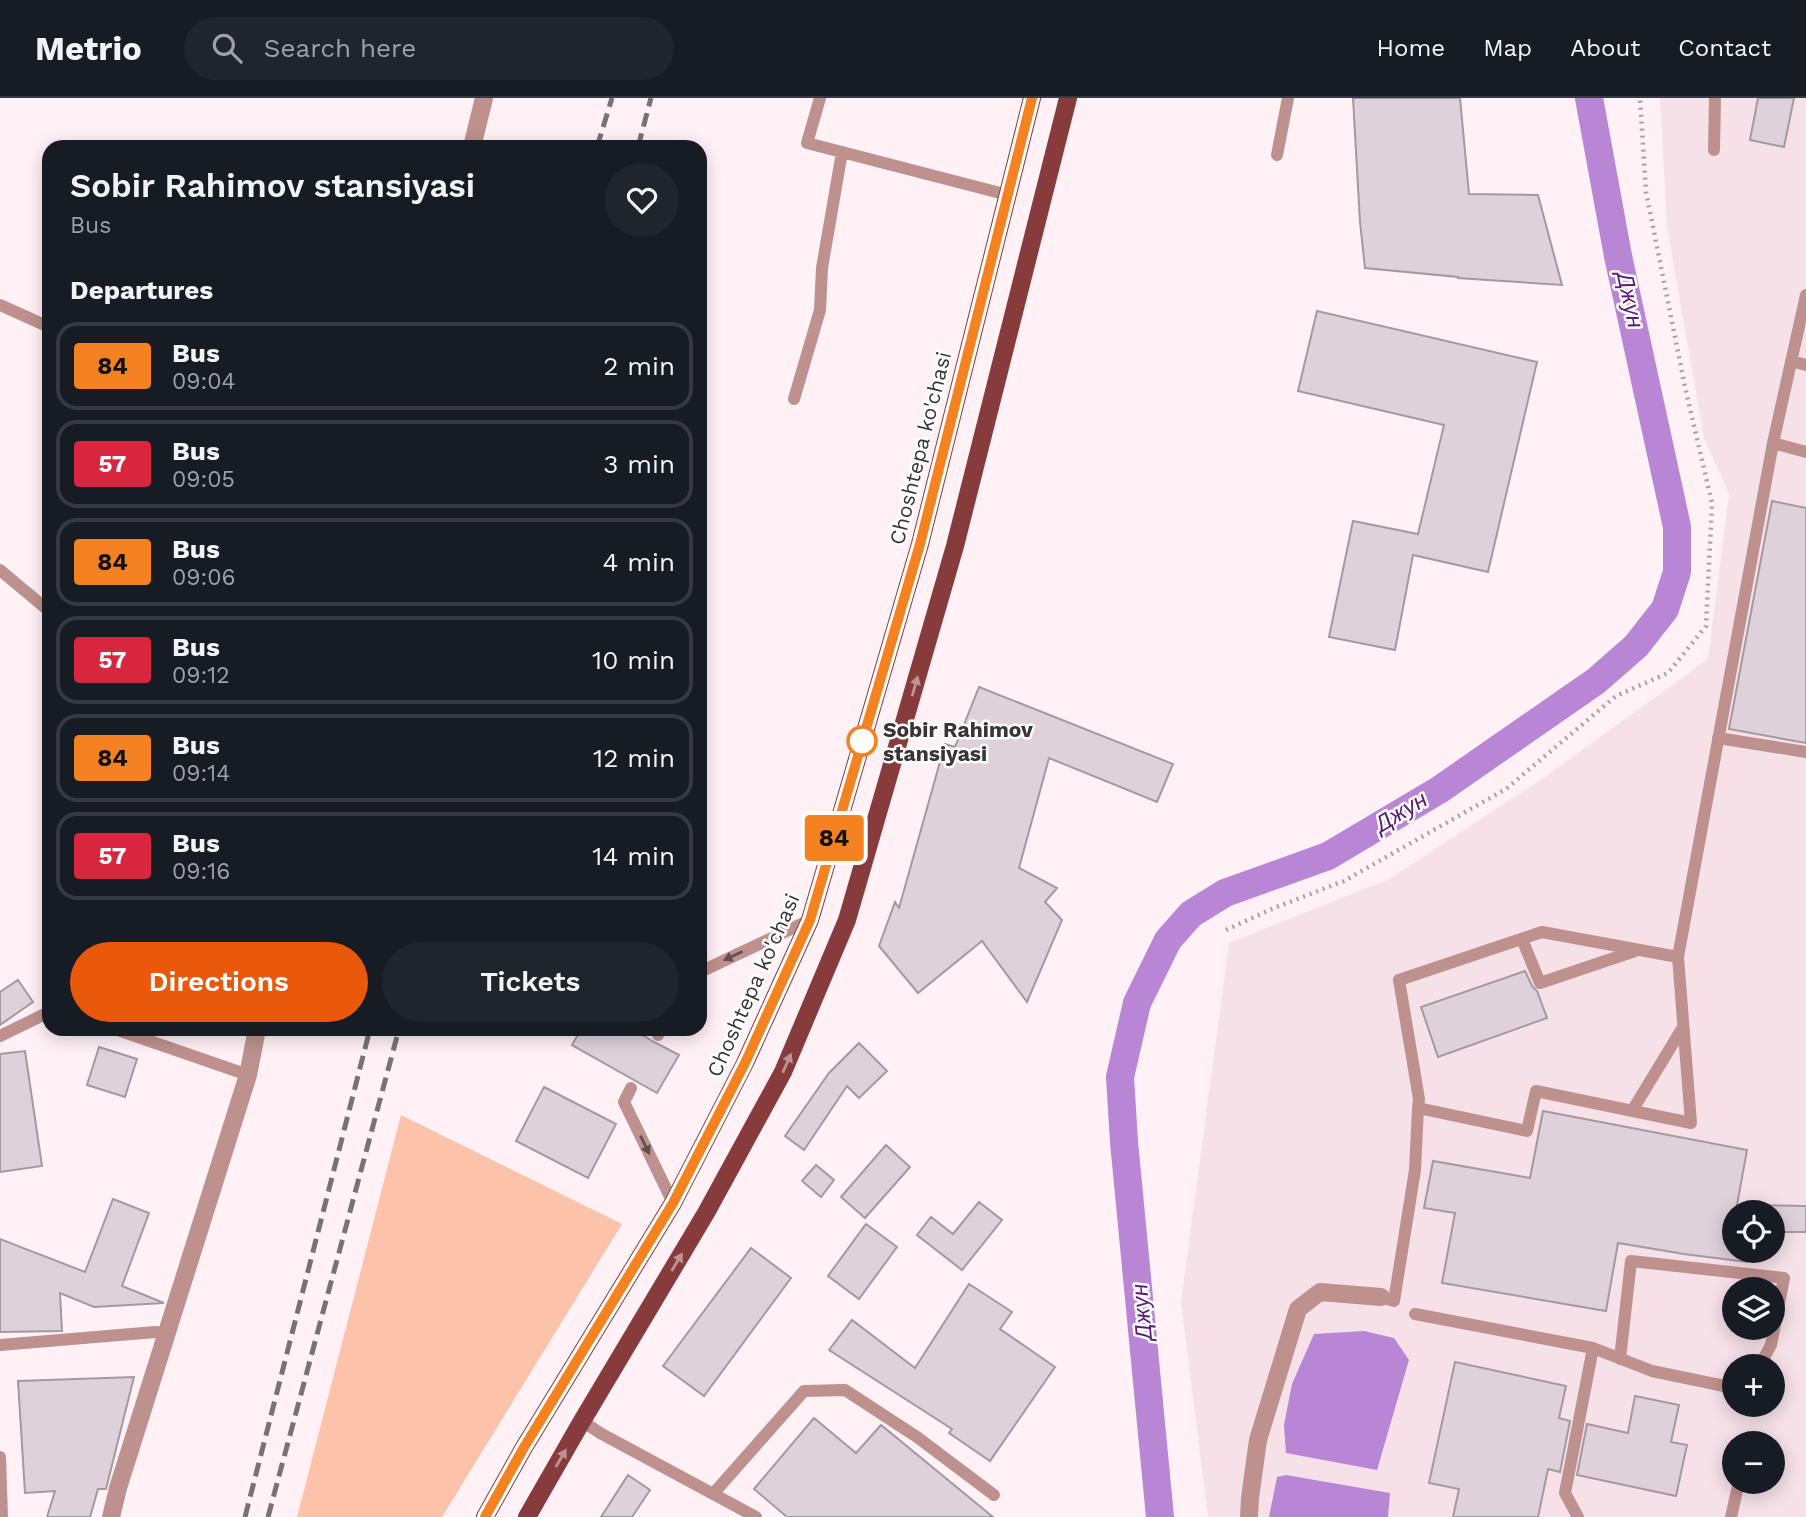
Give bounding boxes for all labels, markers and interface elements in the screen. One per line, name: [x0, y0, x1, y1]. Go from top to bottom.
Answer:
search box: [184, 17, 674, 80]
text: Metrio: [35, 29, 142, 68]
icon: search: [208, 29, 246, 67]
text: Search here: [264, 33, 416, 63]
text: Home: [1377, 34, 1445, 62]
text: Map: [1483, 34, 1532, 62]
text: About: [1570, 34, 1640, 62]
text: Contact: [1678, 34, 1771, 62]
button: heart: [605, 163, 679, 237]
text: Sobir Rahimov stansiyasi: [70, 166, 475, 205]
text: Bus: [70, 212, 111, 239]
water label: Джун: [1610, 267, 1649, 331]
text: Departures: [70, 275, 213, 305]
text: Bus: [172, 338, 220, 368]
street label: Choshtepa ko'chasi: [884, 349, 956, 547]
text: 2 min: [603, 351, 675, 381]
text: 84: [97, 352, 128, 380]
text: 09:04: [172, 368, 236, 395]
text: Bus: [172, 436, 220, 466]
text: 3 min: [603, 449, 675, 479]
text: 57: [99, 450, 126, 478]
text: 09:05: [172, 466, 235, 493]
text: Bus: [172, 534, 220, 564]
text: 4 min: [602, 547, 675, 577]
text: 84: [97, 548, 128, 576]
text: 09:06: [172, 564, 236, 591]
text: Bus: [172, 632, 220, 662]
text: 10 min: [592, 645, 675, 675]
text: 57: [99, 646, 126, 674]
text: 09:12: [172, 662, 230, 689]
one-way arrow: [910, 675, 920, 696]
place label: Sobir Rahimov stansiyasi: [883, 717, 1033, 766]
marker: Sobir Rahimov stansiyasi: [847, 726, 877, 756]
text: Bus: [172, 730, 220, 760]
text: 12 min: [593, 743, 675, 773]
text: 84: [97, 744, 128, 772]
text: 09:14: [172, 760, 230, 787]
water label: Джун: [1367, 786, 1432, 840]
line badge: 84: [802, 815, 866, 861]
text: 84: [819, 824, 849, 852]
text: Bus: [172, 828, 220, 858]
text: 14 min: [592, 841, 675, 871]
text: 57: [99, 842, 126, 870]
text: 09:16: [172, 858, 230, 885]
street label: Choshtepa ko'chasi: [701, 889, 805, 1081]
button: Directions: [70, 942, 368, 1022]
button: Tickets: [382, 942, 679, 1022]
one-way arrow: [723, 950, 743, 962]
one-way arrow: [781, 1053, 793, 1073]
one-way arrow: [640, 1135, 651, 1156]
map controls: [1722, 1200, 1785, 1494]
button: locate: [1722, 1200, 1785, 1263]
one-way arrow: [671, 1253, 683, 1272]
button: layers: [1722, 1277, 1785, 1340]
water label: Джун: [1126, 1282, 1158, 1344]
button: +: [1722, 1354, 1785, 1417]
button: −: [1722, 1431, 1785, 1494]
one-way arrow: [555, 1448, 567, 1467]

